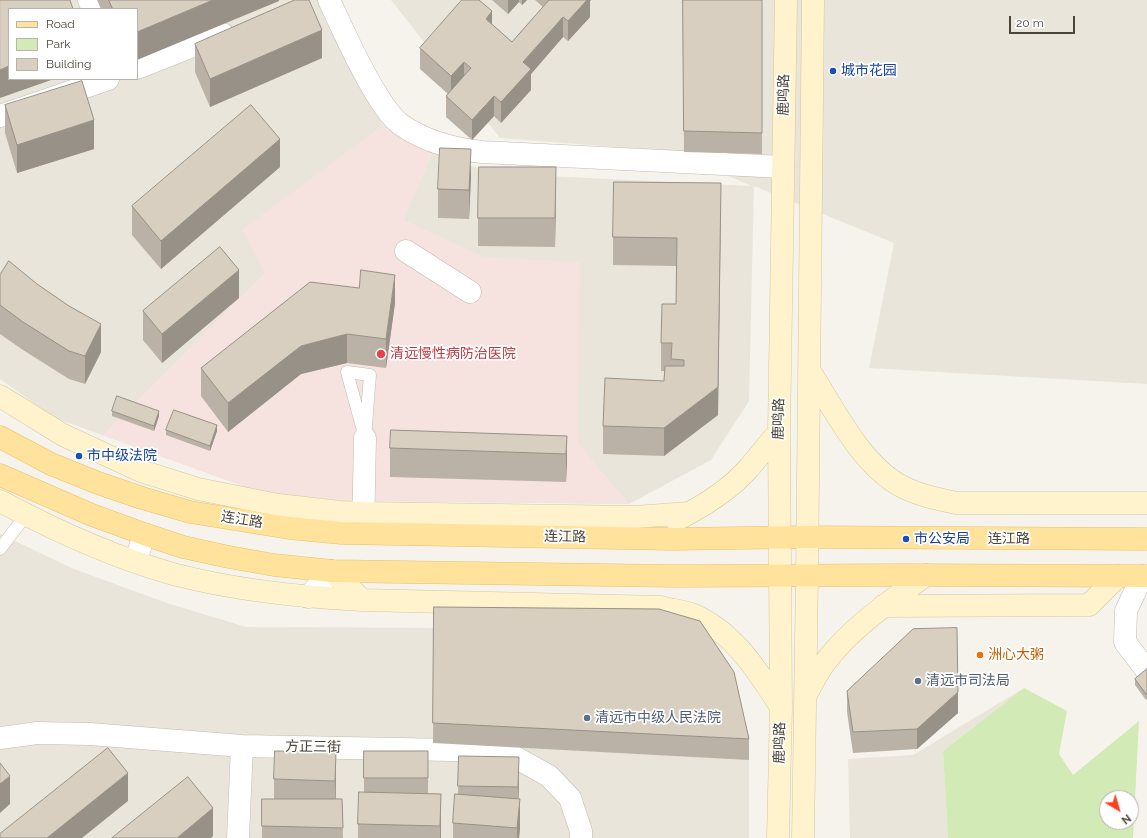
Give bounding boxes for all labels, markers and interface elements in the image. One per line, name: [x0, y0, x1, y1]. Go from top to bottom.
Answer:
legend: [8, 8, 138, 80]
scale bar: [1011, 8, 1077, 34]
text: 20 m: [1016, 16, 1044, 30]
text: Road: [46, 17, 75, 31]
text: Park: [46, 37, 71, 51]
text: Building: [46, 57, 92, 71]
place label: 城市花园: [841, 63, 897, 79]
marker: 城市花园: [828, 66, 838, 76]
street label: 鹿鸣路: [775, 74, 793, 116]
place label: 清远慢性病防治医院: [390, 346, 516, 362]
marker: 清远慢性病防治医院: [375, 348, 387, 360]
street label: 鹿鸣路: [770, 398, 788, 440]
place label: 市中级法院: [87, 448, 157, 464]
marker: 市中级法院: [74, 451, 84, 461]
street label: 连江路: [220, 508, 264, 532]
street label: 连江路: [544, 528, 586, 546]
place label: 市公安局: [914, 531, 970, 547]
street label: 连江路: [988, 531, 1030, 547]
marker: 市公安局: [901, 534, 911, 544]
place label: 洲心大粥: [988, 647, 1044, 663]
marker: 洲心大粥: [975, 650, 985, 660]
place label: 清远市司法局: [926, 673, 1010, 689]
marker: 清远市司法局: [913, 676, 923, 686]
place label: 清远市中级人民法院: [595, 710, 721, 726]
marker: 清远市中级人民法院: [582, 713, 592, 723]
street label: 鹿鸣路: [771, 722, 789, 764]
street label: 方正三街: [285, 738, 341, 756]
north arrow: [1099, 790, 1139, 830]
text: N: [1119, 811, 1133, 827]

